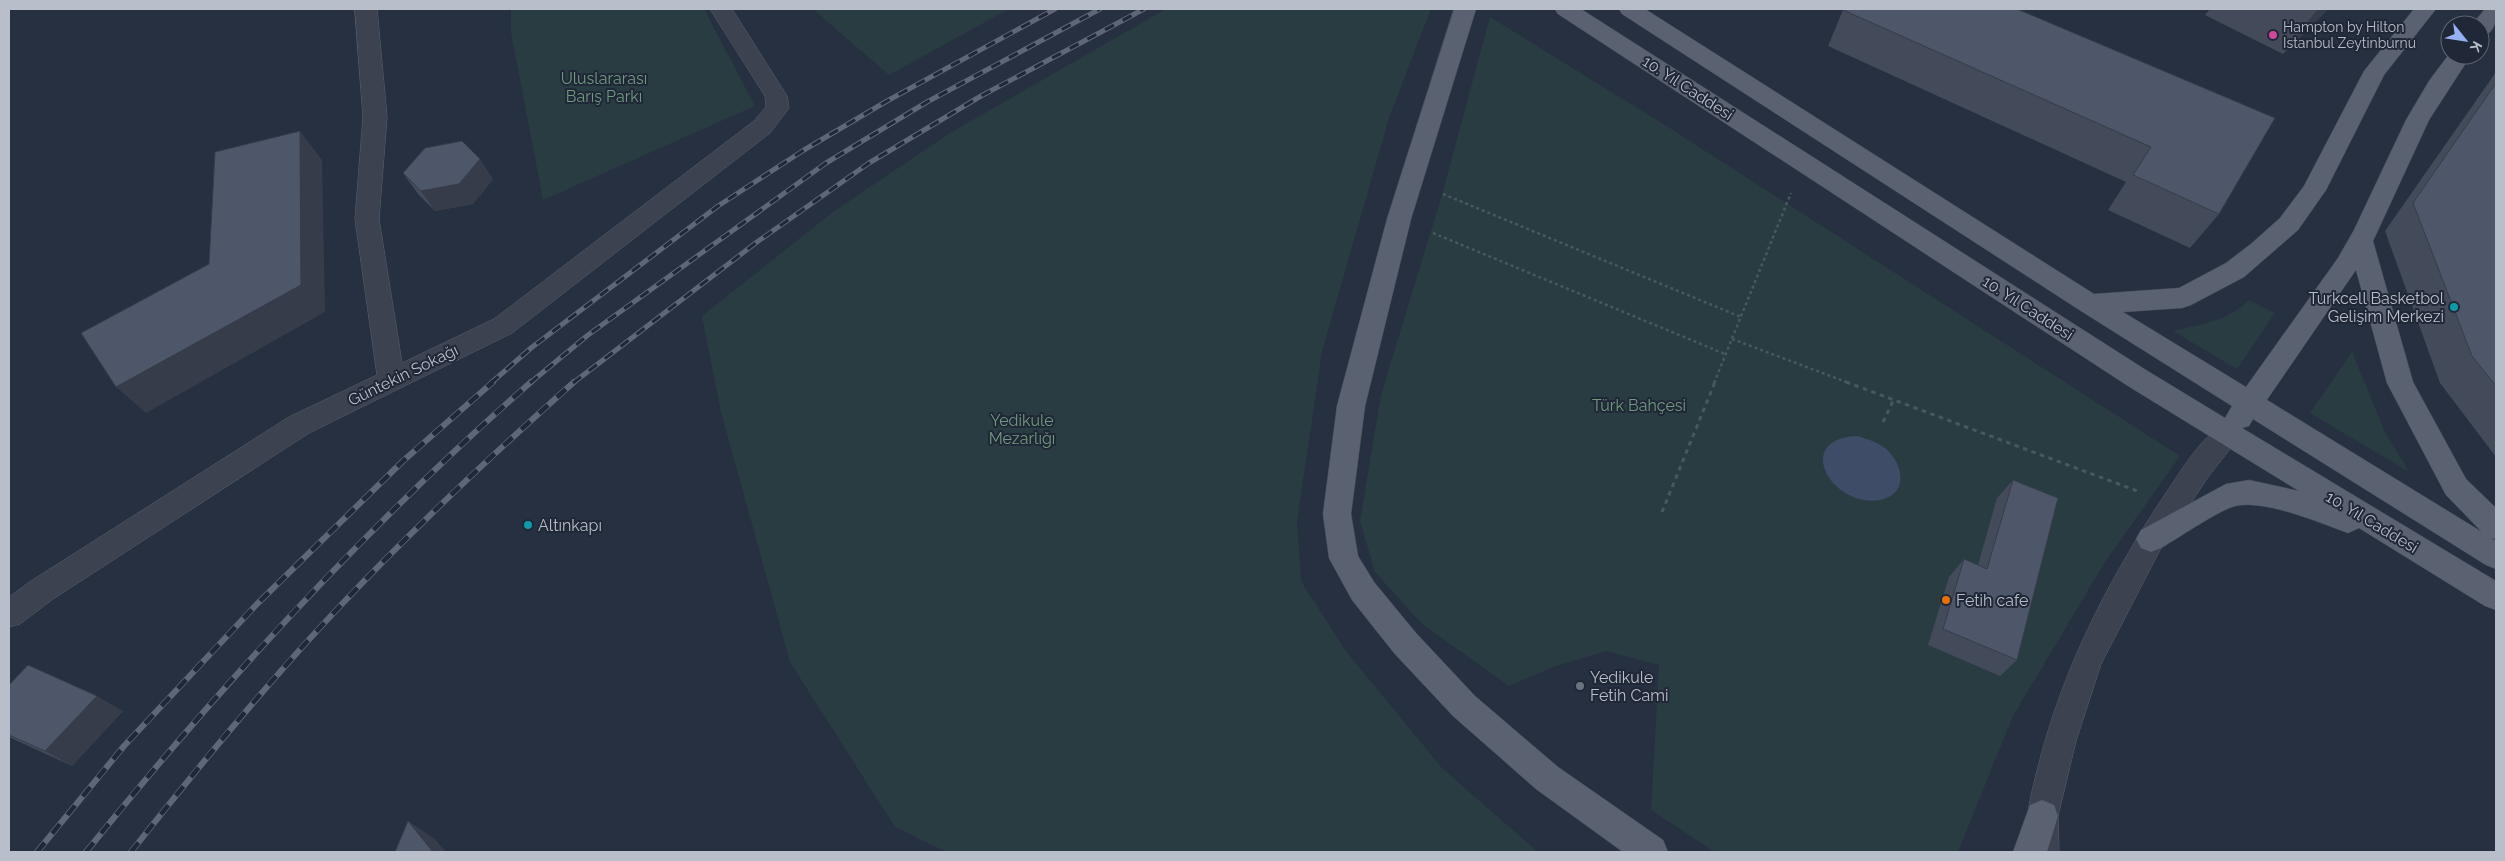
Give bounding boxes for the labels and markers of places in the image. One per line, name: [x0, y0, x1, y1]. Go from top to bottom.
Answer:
place label: Hampton by Hilton Istanbul Zeytinburnu: [2283, 19, 2416, 51]
marker: Hampton by Hilton Istanbul Zeytinburnu: [2267, 29, 2279, 41]
place label: Turkcell Basketbol Gelişim Merkezi: [2308, 289, 2445, 326]
marker: Turkcell Basketbol Gelişim Merkezi: [2448, 301, 2460, 313]
place label: Altınkapı: [538, 516, 602, 535]
marker: Altınkapı: [522, 519, 534, 531]
place label: Fetih cafe: [1956, 591, 2028, 610]
marker: Fetih cafe: [1940, 594, 1952, 606]
place label: Yedikule Fetih Cami: [1590, 668, 1668, 705]
marker: Yedikule Fetih Cami: [1574, 680, 1586, 692]

